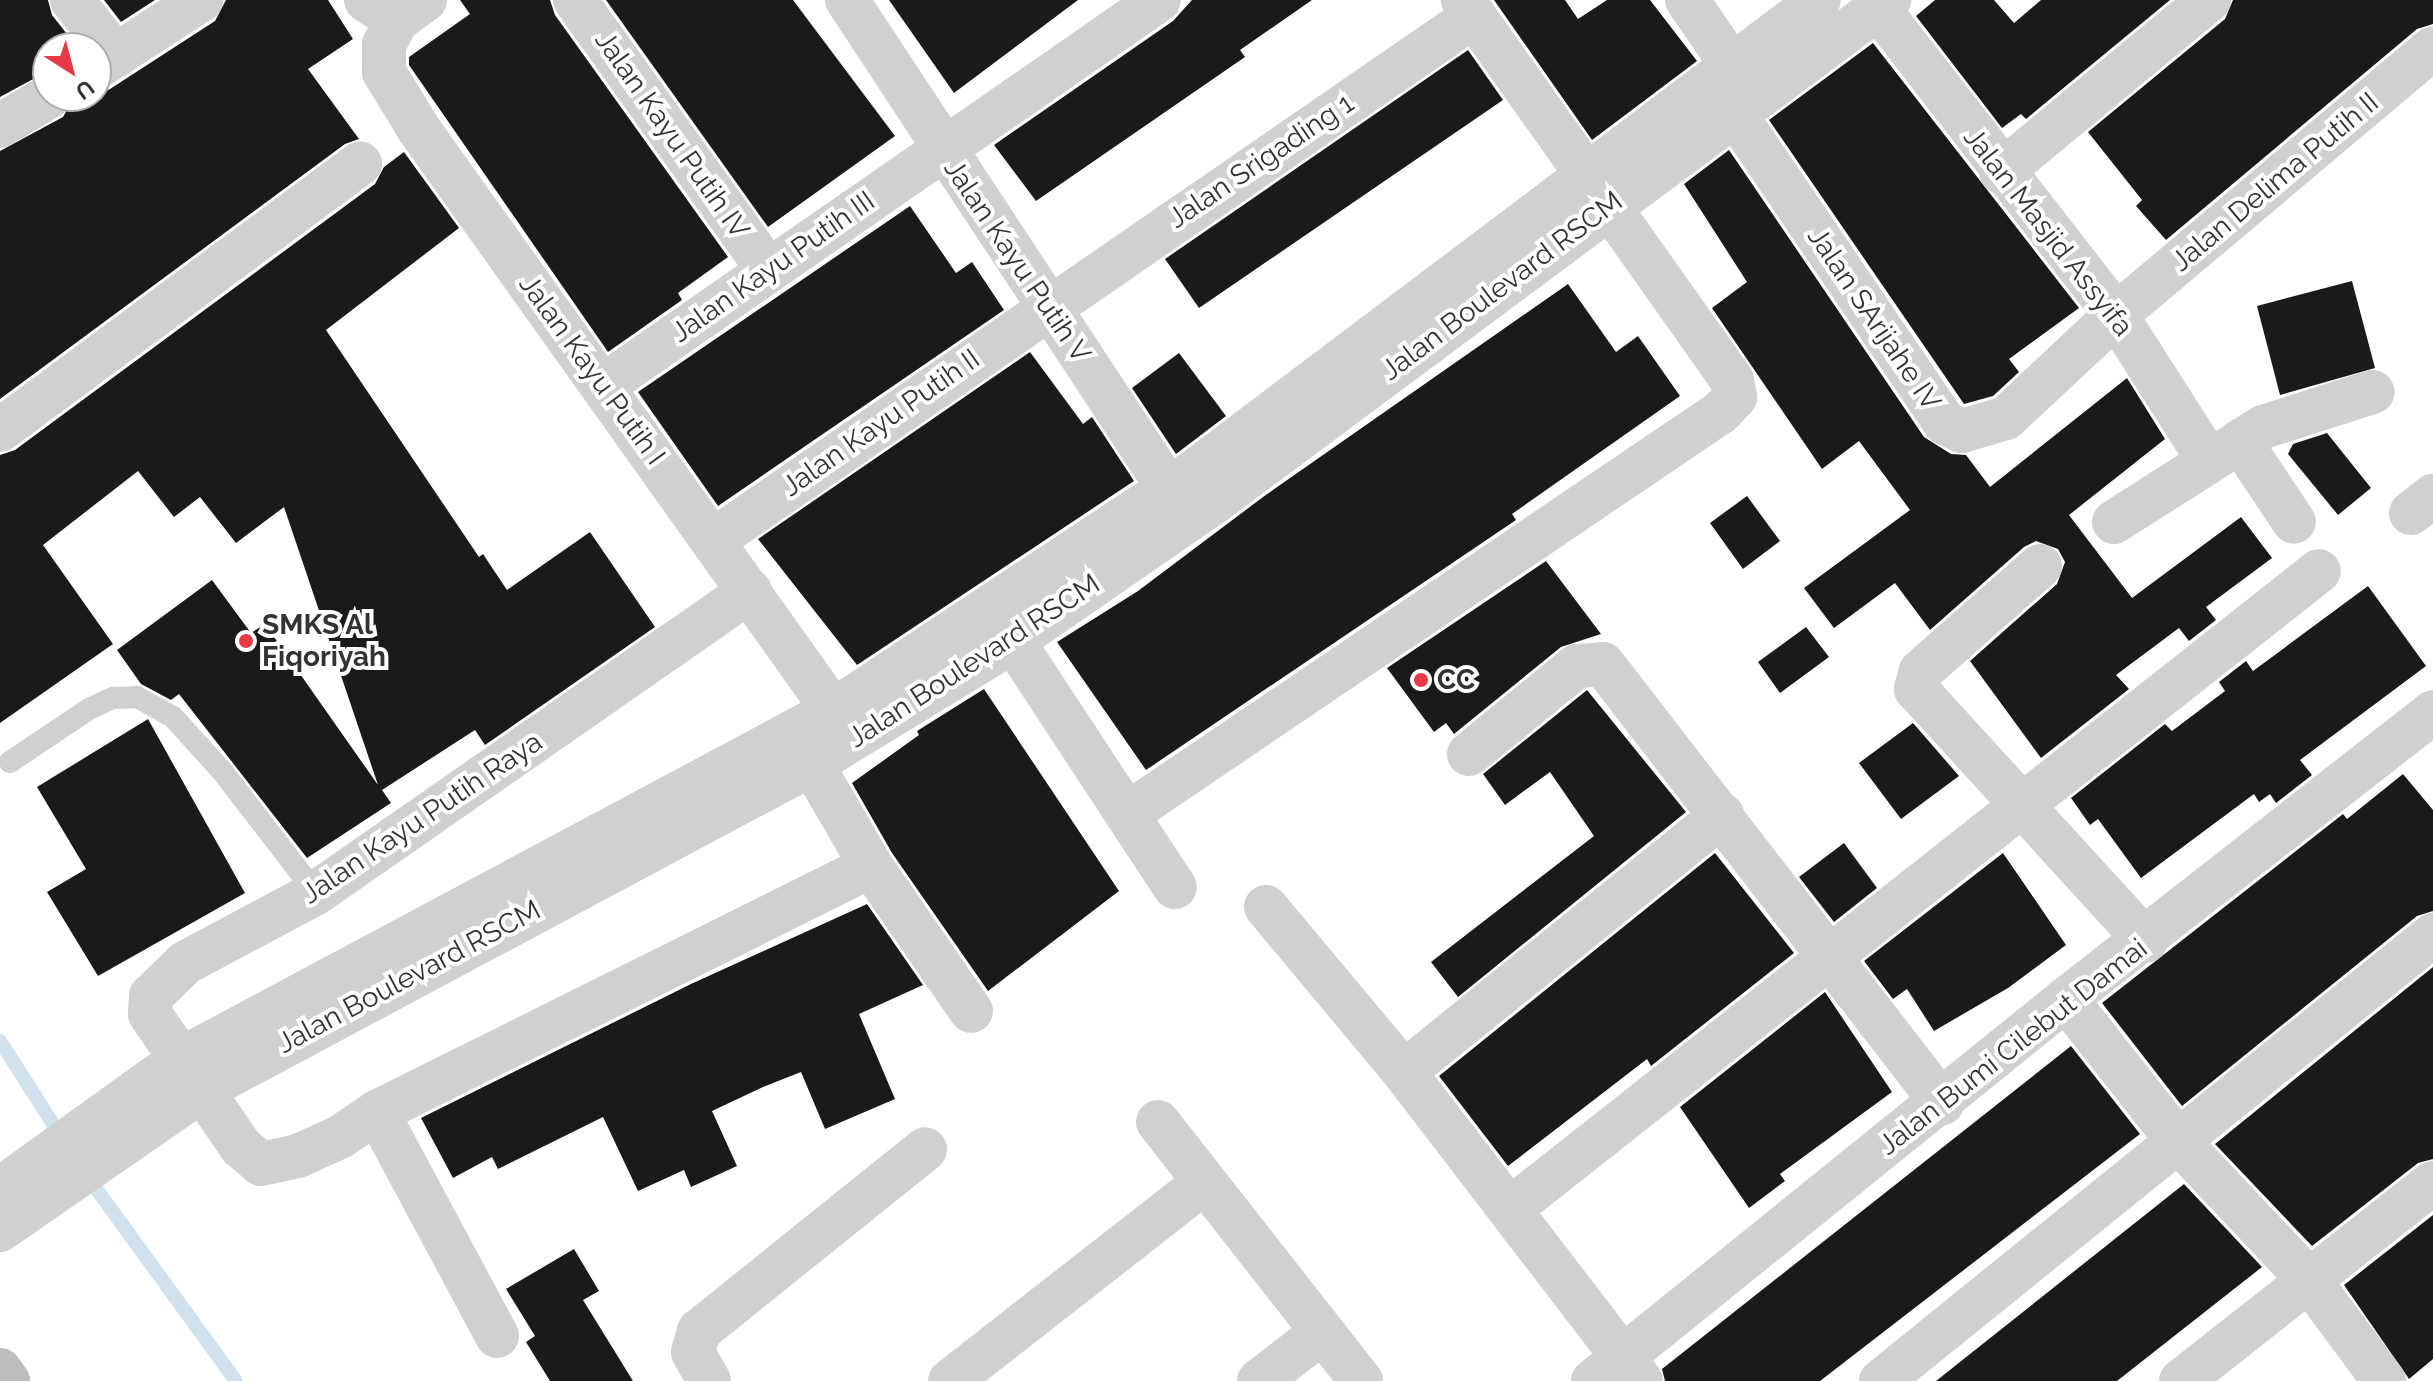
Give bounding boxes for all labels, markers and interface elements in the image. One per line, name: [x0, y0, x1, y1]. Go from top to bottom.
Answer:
street label: Jalan Kayu Putih IV: [588, 25, 756, 245]
north arrow: [32, 32, 112, 112]
text: U: [71, 74, 99, 105]
street label: Jalan Delima Putih II: [2165, 86, 2385, 278]
street label: Jalan Srigading 1: [1162, 87, 1360, 235]
street label: Jalan Masjid Assyifa: [1956, 121, 2140, 343]
street label: Jalan Kayu Putih V: [936, 153, 1098, 369]
street label: Jalan Kayu Putih III: [665, 184, 881, 350]
street label: Jalan Boulevard RSCM: [1375, 184, 1629, 388]
street label: Jalan SArijahe IV: [1800, 221, 1948, 417]
street label: Jalan Kayu Putih I: [512, 268, 672, 472]
street label: Jalan Kayu Putih II: [776, 342, 986, 504]
street label: Jalan Boulevard RSCM: [842, 567, 1106, 755]
place label: SMKS Al Fiqoriyah: [262, 608, 386, 674]
marker: SMKS Al Fiqoriyah: [237, 632, 255, 650]
place label: CC: [1437, 663, 1475, 697]
marker: CC: [1412, 671, 1430, 689]
street label: Jalan Kayu Putih Raya: [295, 725, 549, 911]
street label: Jalan Boulevard RSCM: [272, 893, 546, 1061]
street label: Jalan Bumi Cilebut Damai: [1872, 932, 2154, 1162]

